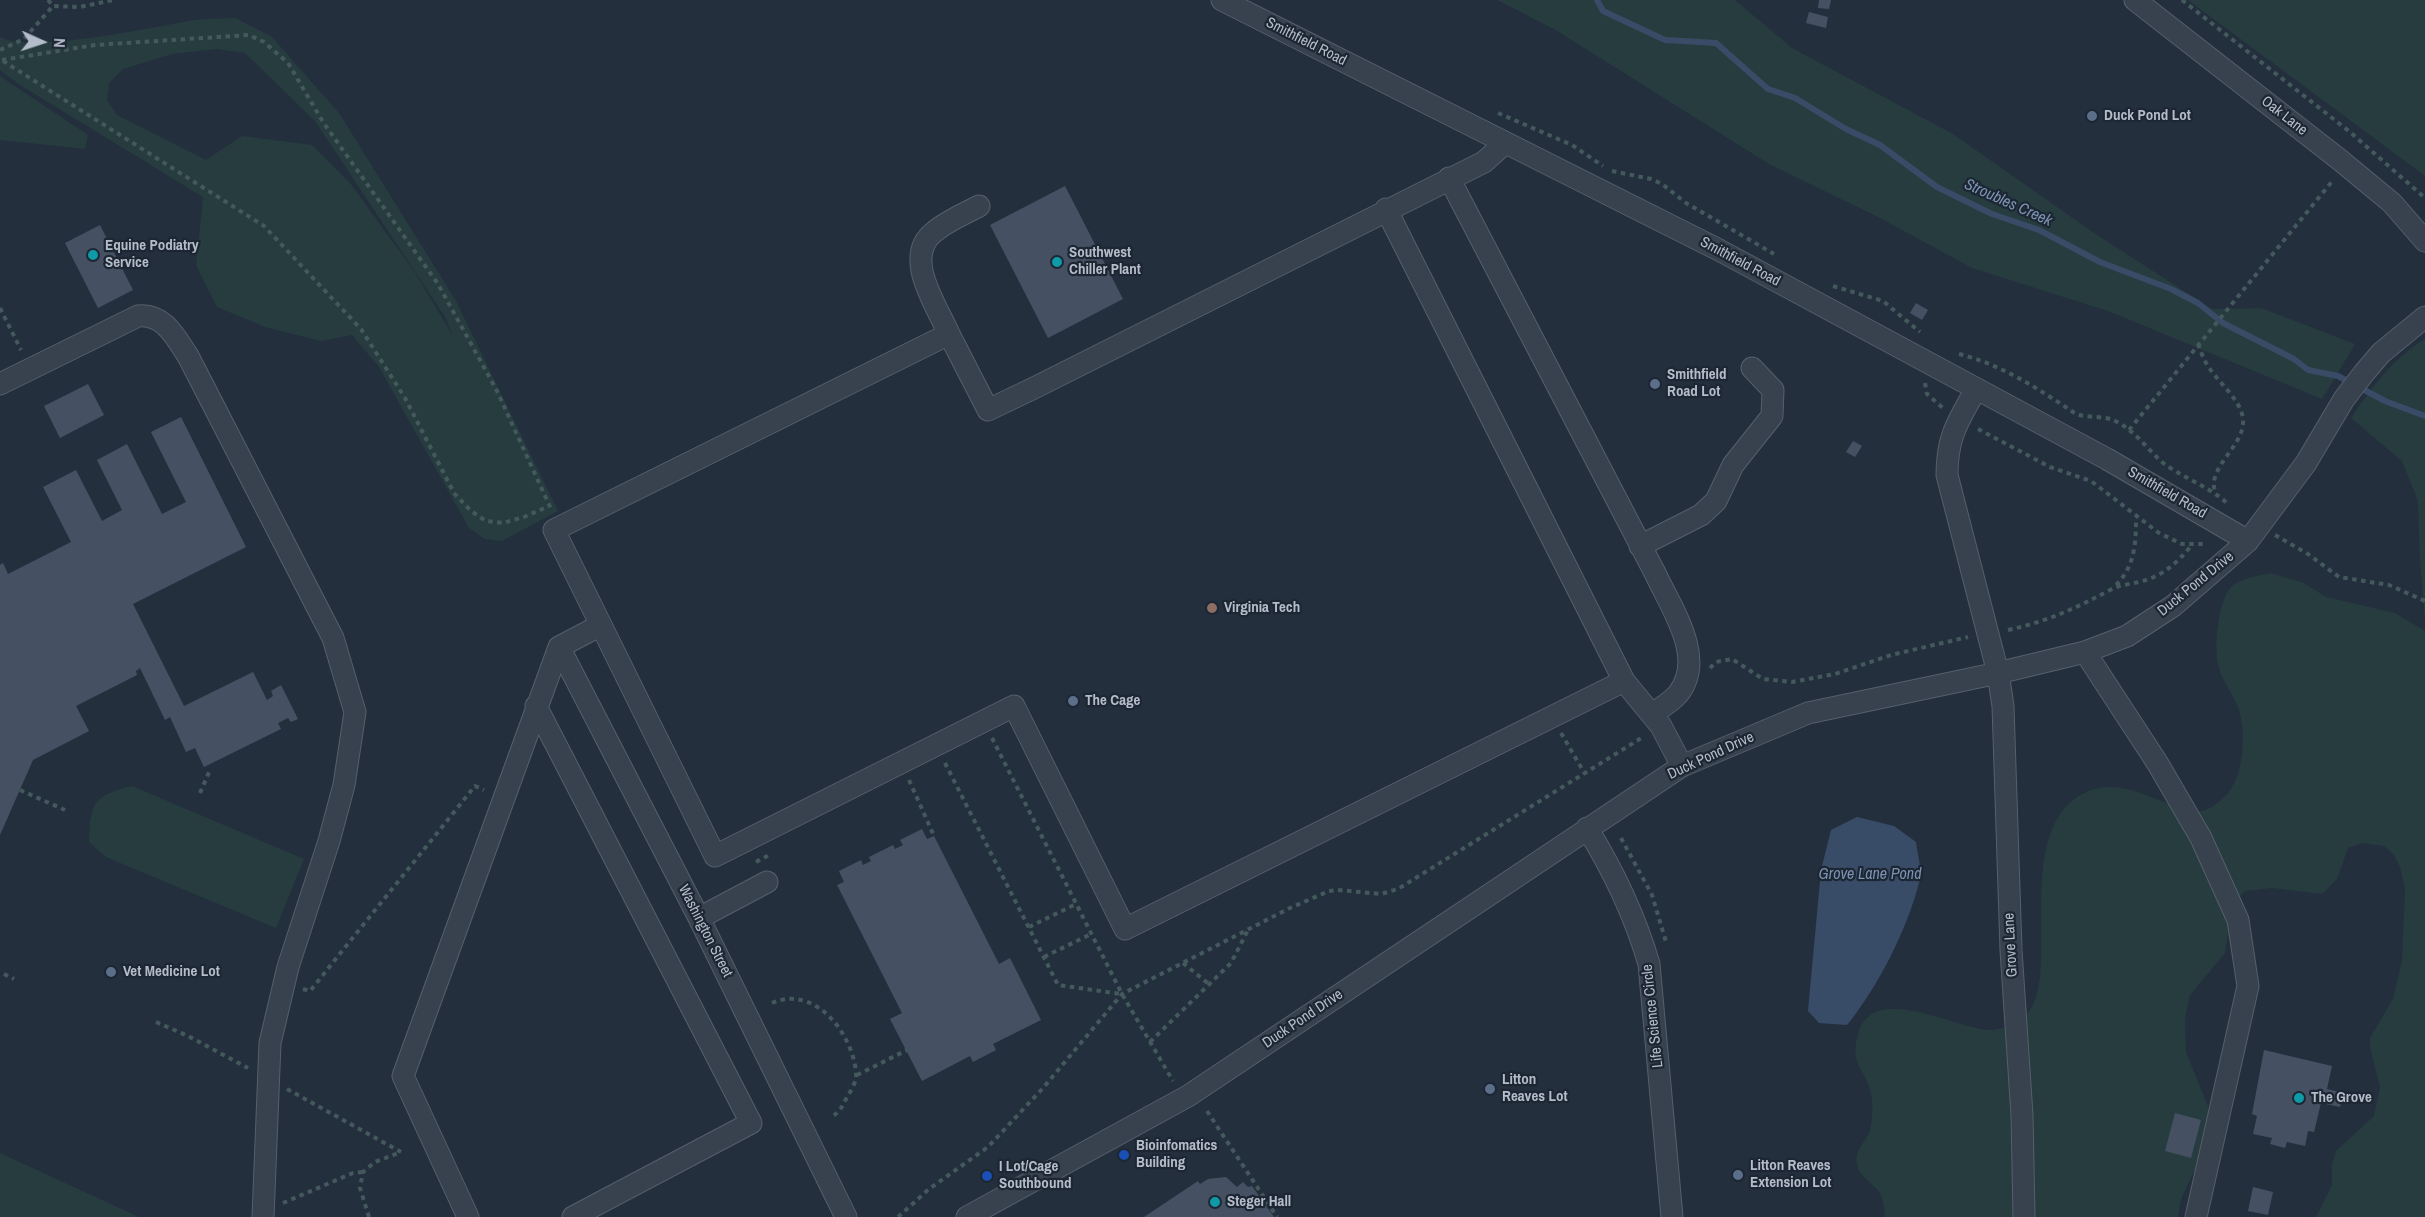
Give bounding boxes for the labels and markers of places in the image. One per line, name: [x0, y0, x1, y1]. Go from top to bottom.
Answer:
place label: Duck Pond Lot: [2104, 107, 2191, 125]
marker: Duck Pond Lot: [2085, 109, 2099, 123]
place label: Equine Podiatry Service: [105, 237, 199, 272]
place label: Southwest Chiller Plant: [1069, 244, 1141, 279]
marker: Equine Podiatry Service: [86, 248, 100, 262]
marker: Southwest Chiller Plant: [1050, 255, 1064, 269]
place label: Smithfield Road Lot: [1667, 366, 1726, 401]
marker: Smithfield Road Lot: [1648, 377, 1662, 391]
place label: Virginia Tech: [1224, 599, 1300, 617]
marker: Virginia Tech: [1205, 601, 1219, 615]
place label: The Cage: [1085, 692, 1140, 710]
marker: The Cage: [1066, 694, 1080, 708]
place label: Vet Medicine Lot: [123, 963, 220, 981]
marker: Vet Medicine Lot: [104, 965, 118, 979]
place label: Litton Reaves Lot: [1502, 1071, 1568, 1106]
marker: Litton Reaves Lot: [1483, 1082, 1497, 1096]
place label: The Grove: [2311, 1089, 2372, 1107]
marker: The Grove: [2292, 1091, 2306, 1105]
place label: Bioinfomatics Building: [1136, 1137, 1217, 1172]
marker: Bioinfomatics Building: [1117, 1148, 1131, 1162]
place label: Litton Reaves Extension Lot: [1750, 1157, 1831, 1192]
place label: I Lot/Cage Southbound: [999, 1158, 1071, 1193]
marker: Litton Reaves Extension Lot: [1731, 1168, 1745, 1182]
marker: I Lot/Cage Southbound: [980, 1169, 994, 1183]
place label: Steger Hall: [1227, 1193, 1291, 1211]
marker: Steger Hall: [1208, 1195, 1222, 1209]

